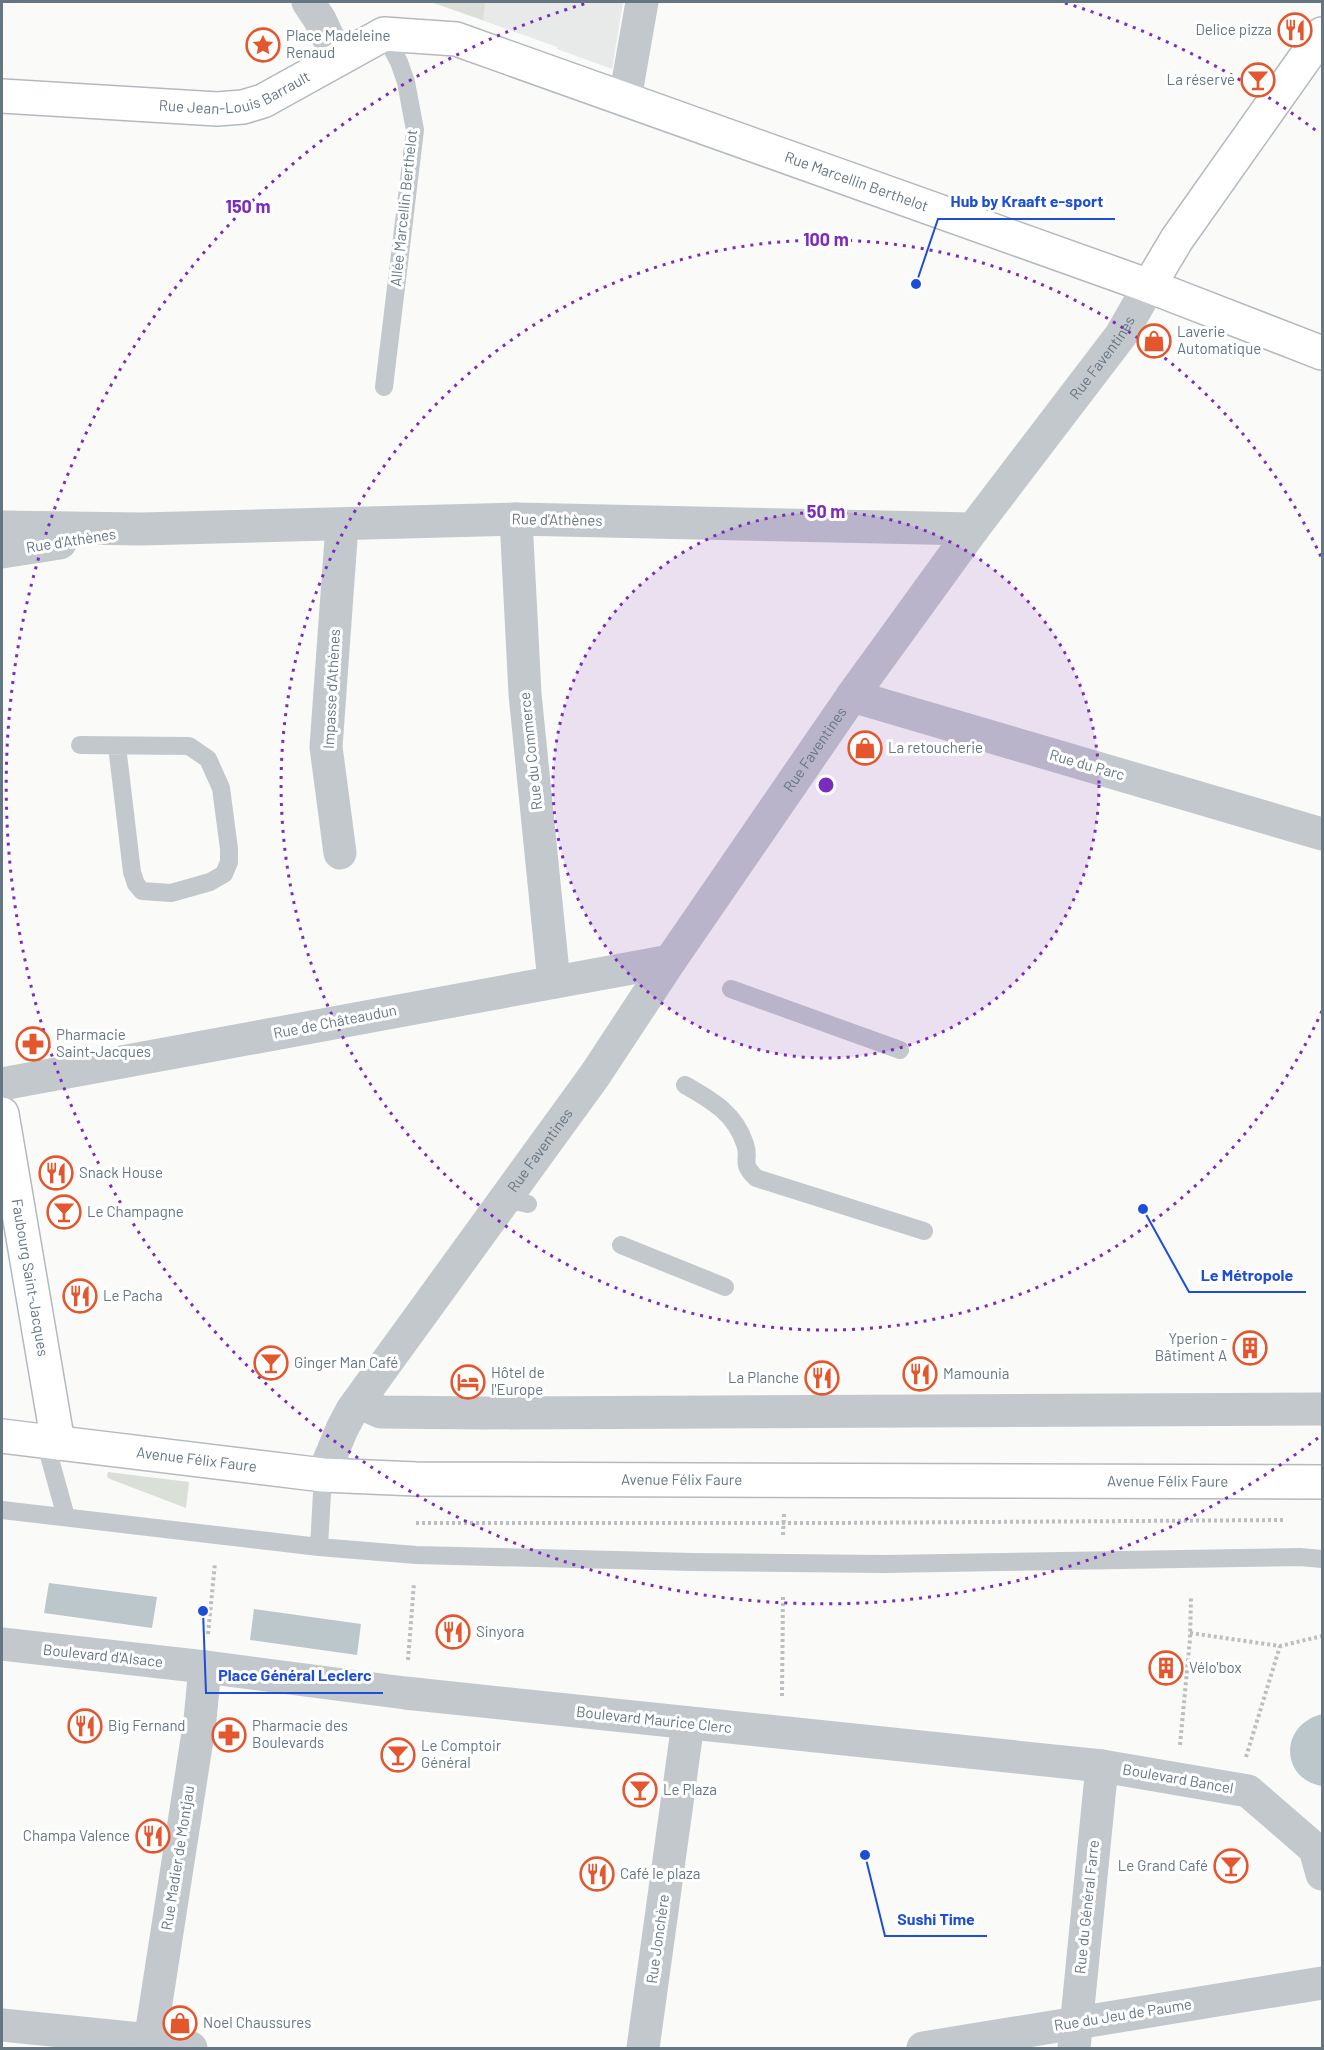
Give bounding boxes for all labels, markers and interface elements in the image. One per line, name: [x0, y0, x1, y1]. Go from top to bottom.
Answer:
restaurant icon: Delice pizza: [1277, 12, 1313, 48]
place label: Delice pizza: [1196, 20, 1272, 38]
place label: Place Madeleine Renaud: [286, 26, 391, 61]
place icon: Place Madeleine Renaud: [245, 27, 281, 63]
bar icon: La réserve: [1240, 62, 1276, 98]
street label: Rue Jean-Louis Barrault: [158, 67, 313, 117]
place label: La réserve: [1167, 70, 1235, 88]
street label: Allée Marcellin Berthelot: [386, 128, 420, 287]
street label: Rue Marcellin Berthelot: [783, 147, 931, 215]
callout: Hub by Kraaft e-sport: [938, 185, 1115, 219]
text: Hub by Kraaft e-sport: [951, 191, 1103, 210]
text: 150 m: [226, 195, 270, 217]
text: 100 m: [803, 228, 849, 250]
street label: Rue Faventines: [1065, 312, 1138, 403]
place label: Laverie Automatique: [1177, 322, 1261, 357]
shop icon: Laverie Automatique: [1136, 323, 1172, 359]
text: 50 m: [807, 500, 845, 522]
street label: Rue d'Athènes: [511, 509, 603, 529]
street label: Rue d'Athènes: [25, 524, 117, 556]
street label: Impasse d'Athènes: [319, 628, 343, 749]
street label: Rue du Commerce: [515, 691, 545, 811]
street label: Rue Faventines: [779, 703, 850, 795]
shop icon: La retoucherie: [847, 730, 883, 766]
place label: La retoucherie: [888, 738, 983, 756]
street label: Rue du Parc: [1048, 745, 1127, 783]
centre of rings: [816, 775, 836, 795]
street label: Rue de Châteaudun: [272, 1000, 398, 1042]
place label: Pharmacie Saint-Jacques: [56, 1025, 151, 1060]
pharmacy icon: Pharmacie Saint-Jacques: [15, 1026, 51, 1062]
street label: Rue Faventines: [503, 1104, 576, 1195]
restaurant icon: Snack House: [38, 1155, 74, 1191]
place label: Snack House: [79, 1163, 163, 1181]
bar icon: Le Champagne: [46, 1194, 82, 1230]
street label: Faubourg Saint-Jacques: [9, 1197, 53, 1358]
place label: Le Champagne: [87, 1202, 184, 1220]
callout: Le Métropole: [1189, 1258, 1306, 1292]
text: Le Métropole: [1201, 1265, 1294, 1284]
restaurant icon: Le Pacha: [62, 1278, 98, 1314]
place label: Le Pacha: [103, 1286, 163, 1304]
place label: Yperion - Bâtiment A: [1155, 1329, 1227, 1364]
building icon: Yperion - Bâtiment A: [1232, 1330, 1268, 1366]
bar icon: Ginger Man Café: [253, 1345, 289, 1381]
place label: Ginger Man Café: [294, 1353, 398, 1371]
restaurant icon: Mamounia: [902, 1356, 938, 1392]
restaurant icon: La Planche: [804, 1360, 840, 1396]
place label: Hôtel de l'Europe: [491, 1363, 545, 1398]
hotel icon: Hôtel de l'Europe: [450, 1364, 486, 1400]
place label: Mamounia: [943, 1364, 1009, 1382]
place label: La Planche: [728, 1368, 799, 1386]
street label: Avenue Félix Faure: [135, 1442, 258, 1475]
street label: Avenue Félix Faure: [621, 1470, 742, 1488]
street label: Avenue Félix Faure: [1107, 1471, 1228, 1490]
restaurant icon: Sinyora: [435, 1614, 471, 1650]
place label: Sinyora: [476, 1622, 524, 1640]
street label: Boulevard d'Alsace: [42, 1640, 164, 1670]
building icon: Vélo'box: [1148, 1650, 1184, 1686]
place label: Vélo'box: [1189, 1658, 1242, 1676]
callout: Place Général Leclerc: [206, 1659, 383, 1693]
text: Place Général Leclerc: [218, 1665, 372, 1684]
street label: Boulevard Maurice Clerc: [575, 1702, 733, 1736]
restaurant icon: Big Fernand: [67, 1708, 103, 1744]
place label: Big Fernand: [108, 1716, 186, 1734]
place label: Pharmacie des Boulevards: [252, 1716, 348, 1751]
pharmacy icon: Pharmacie des Boulevards: [211, 1717, 247, 1753]
place label: Le Comptoir Général: [421, 1736, 502, 1771]
bar icon: Le Comptoir Général: [380, 1737, 416, 1773]
street label: Boulevard Bancel: [1121, 1759, 1235, 1797]
bar icon: Le Plaza: [622, 1772, 658, 1808]
place label: Le Plaza: [663, 1780, 717, 1798]
street label: Rue Madier de Montjau: [157, 1784, 197, 1931]
restaurant icon: Champa Valence: [135, 1818, 171, 1854]
place label: Champa Valence: [23, 1826, 130, 1844]
street label: Rue du Général Farre: [1070, 1839, 1102, 1975]
bar icon: Le Grand Café: [1213, 1848, 1249, 1884]
restaurant icon: Café le plaza: [579, 1856, 615, 1892]
place label: Le Grand Café: [1118, 1856, 1208, 1874]
place label: Café le plaza: [620, 1864, 700, 1882]
street label: Rue Jonchère: [642, 1893, 672, 1985]
callout: Sushi Time: [885, 1902, 987, 1936]
text: Sushi Time: [897, 1909, 975, 1928]
street label: Rue du Jeu de Paume: [1053, 1994, 1193, 2034]
shop icon: Noel Chaussures: [162, 2005, 198, 2041]
place label: Noel Chaussures: [203, 2013, 311, 2031]

